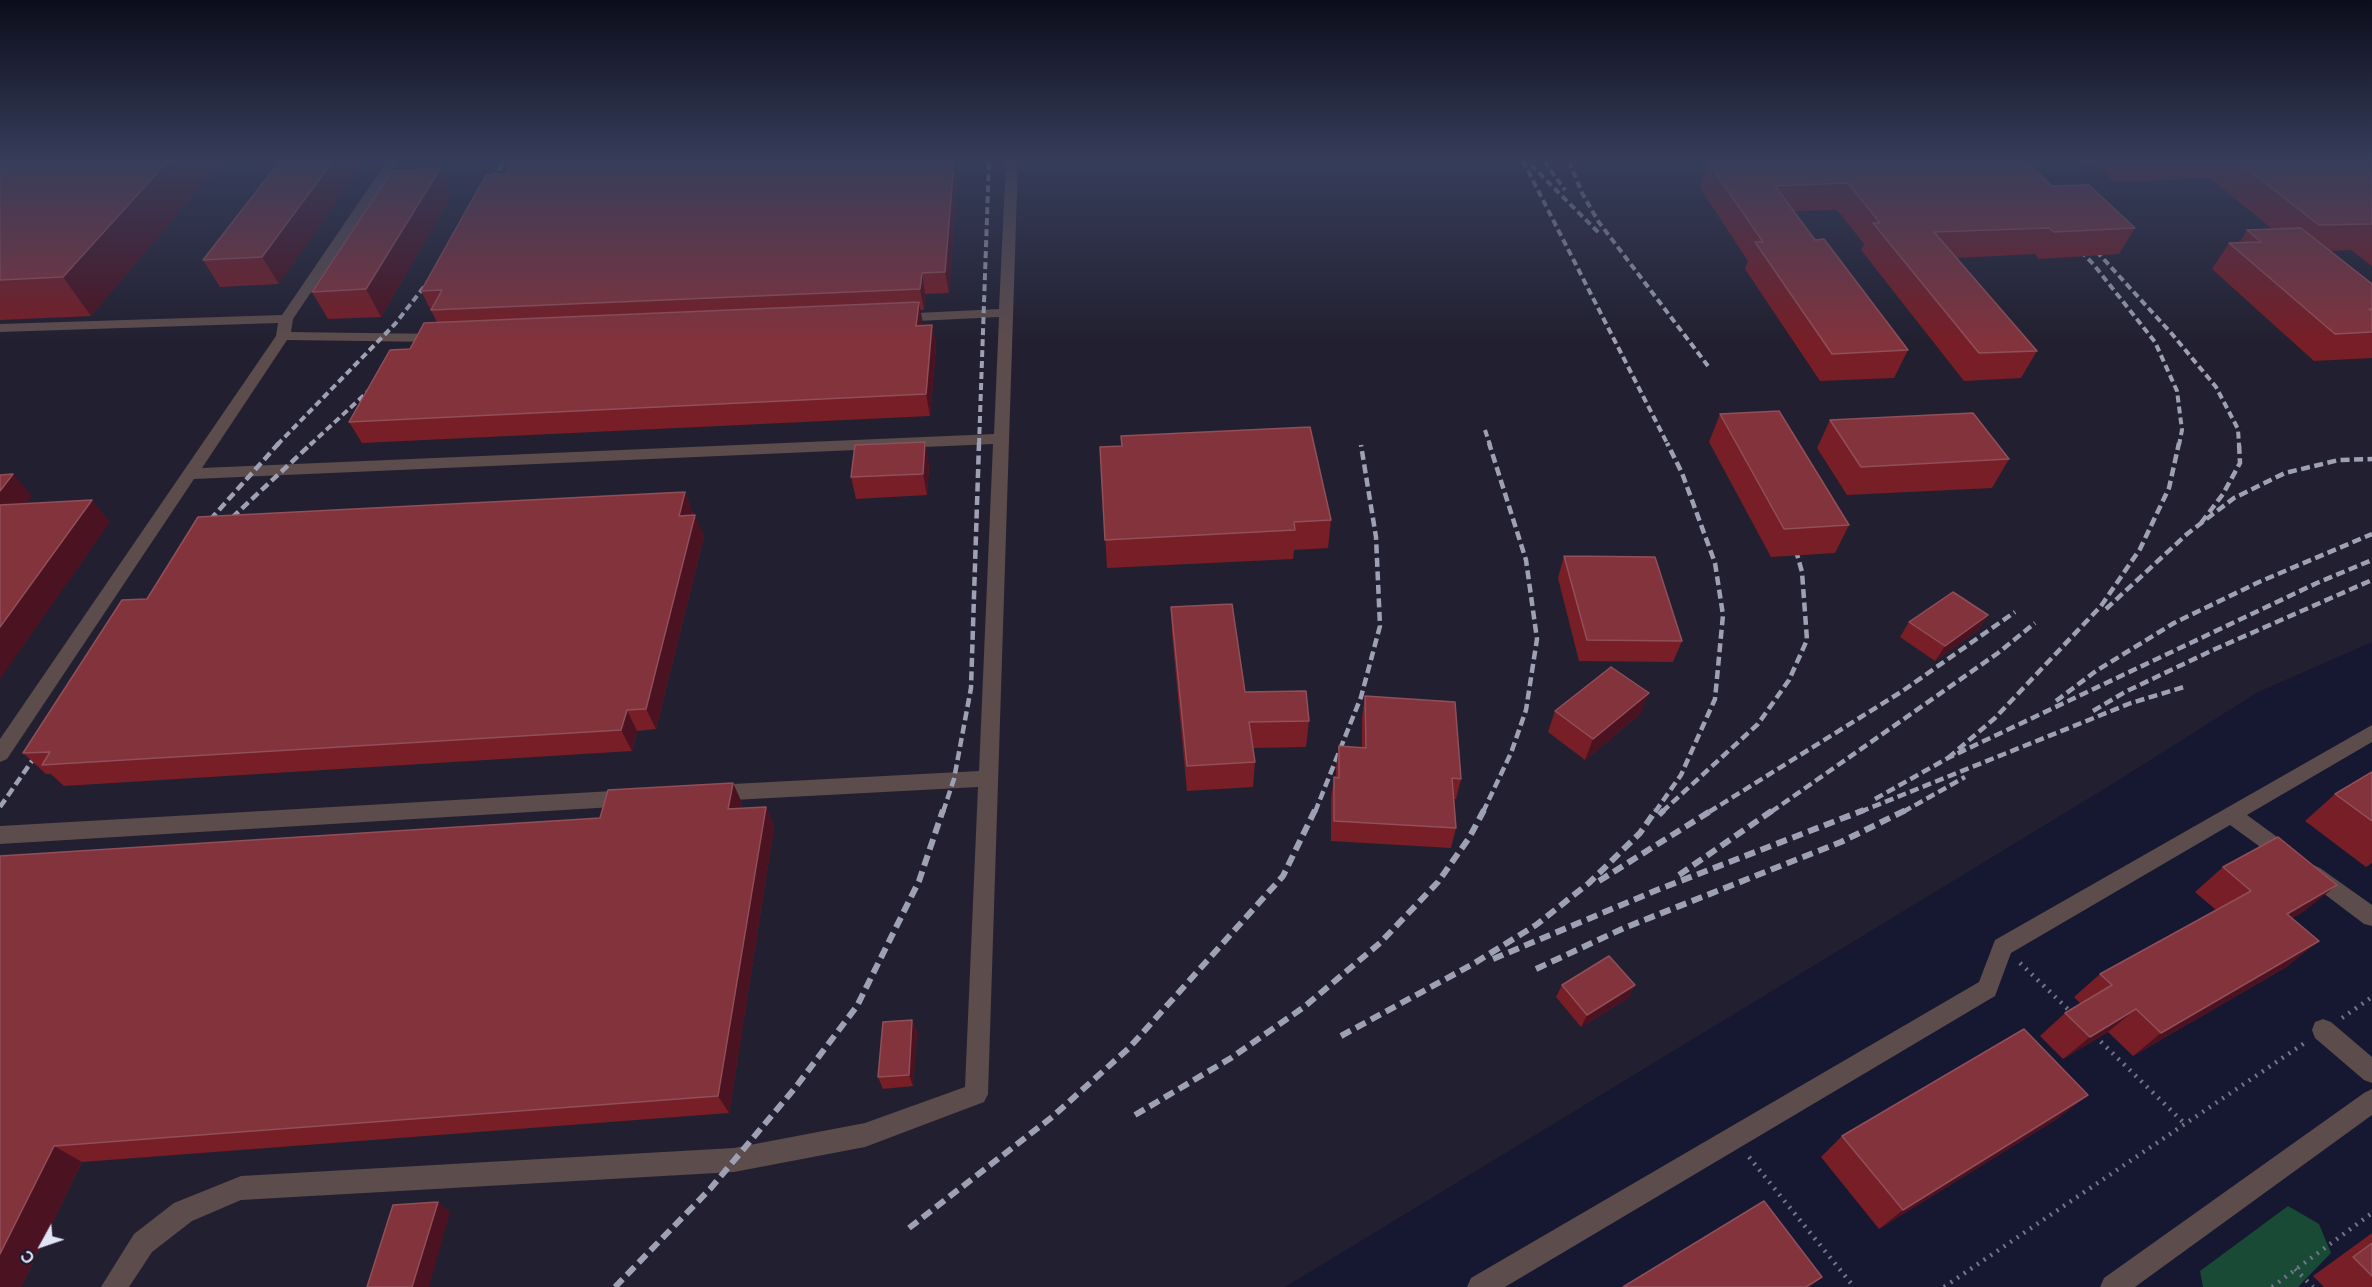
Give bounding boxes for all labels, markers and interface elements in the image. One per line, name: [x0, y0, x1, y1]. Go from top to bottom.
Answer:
north arrow: [12, 1215, 72, 1275]
text: С: [18, 1247, 38, 1267]

